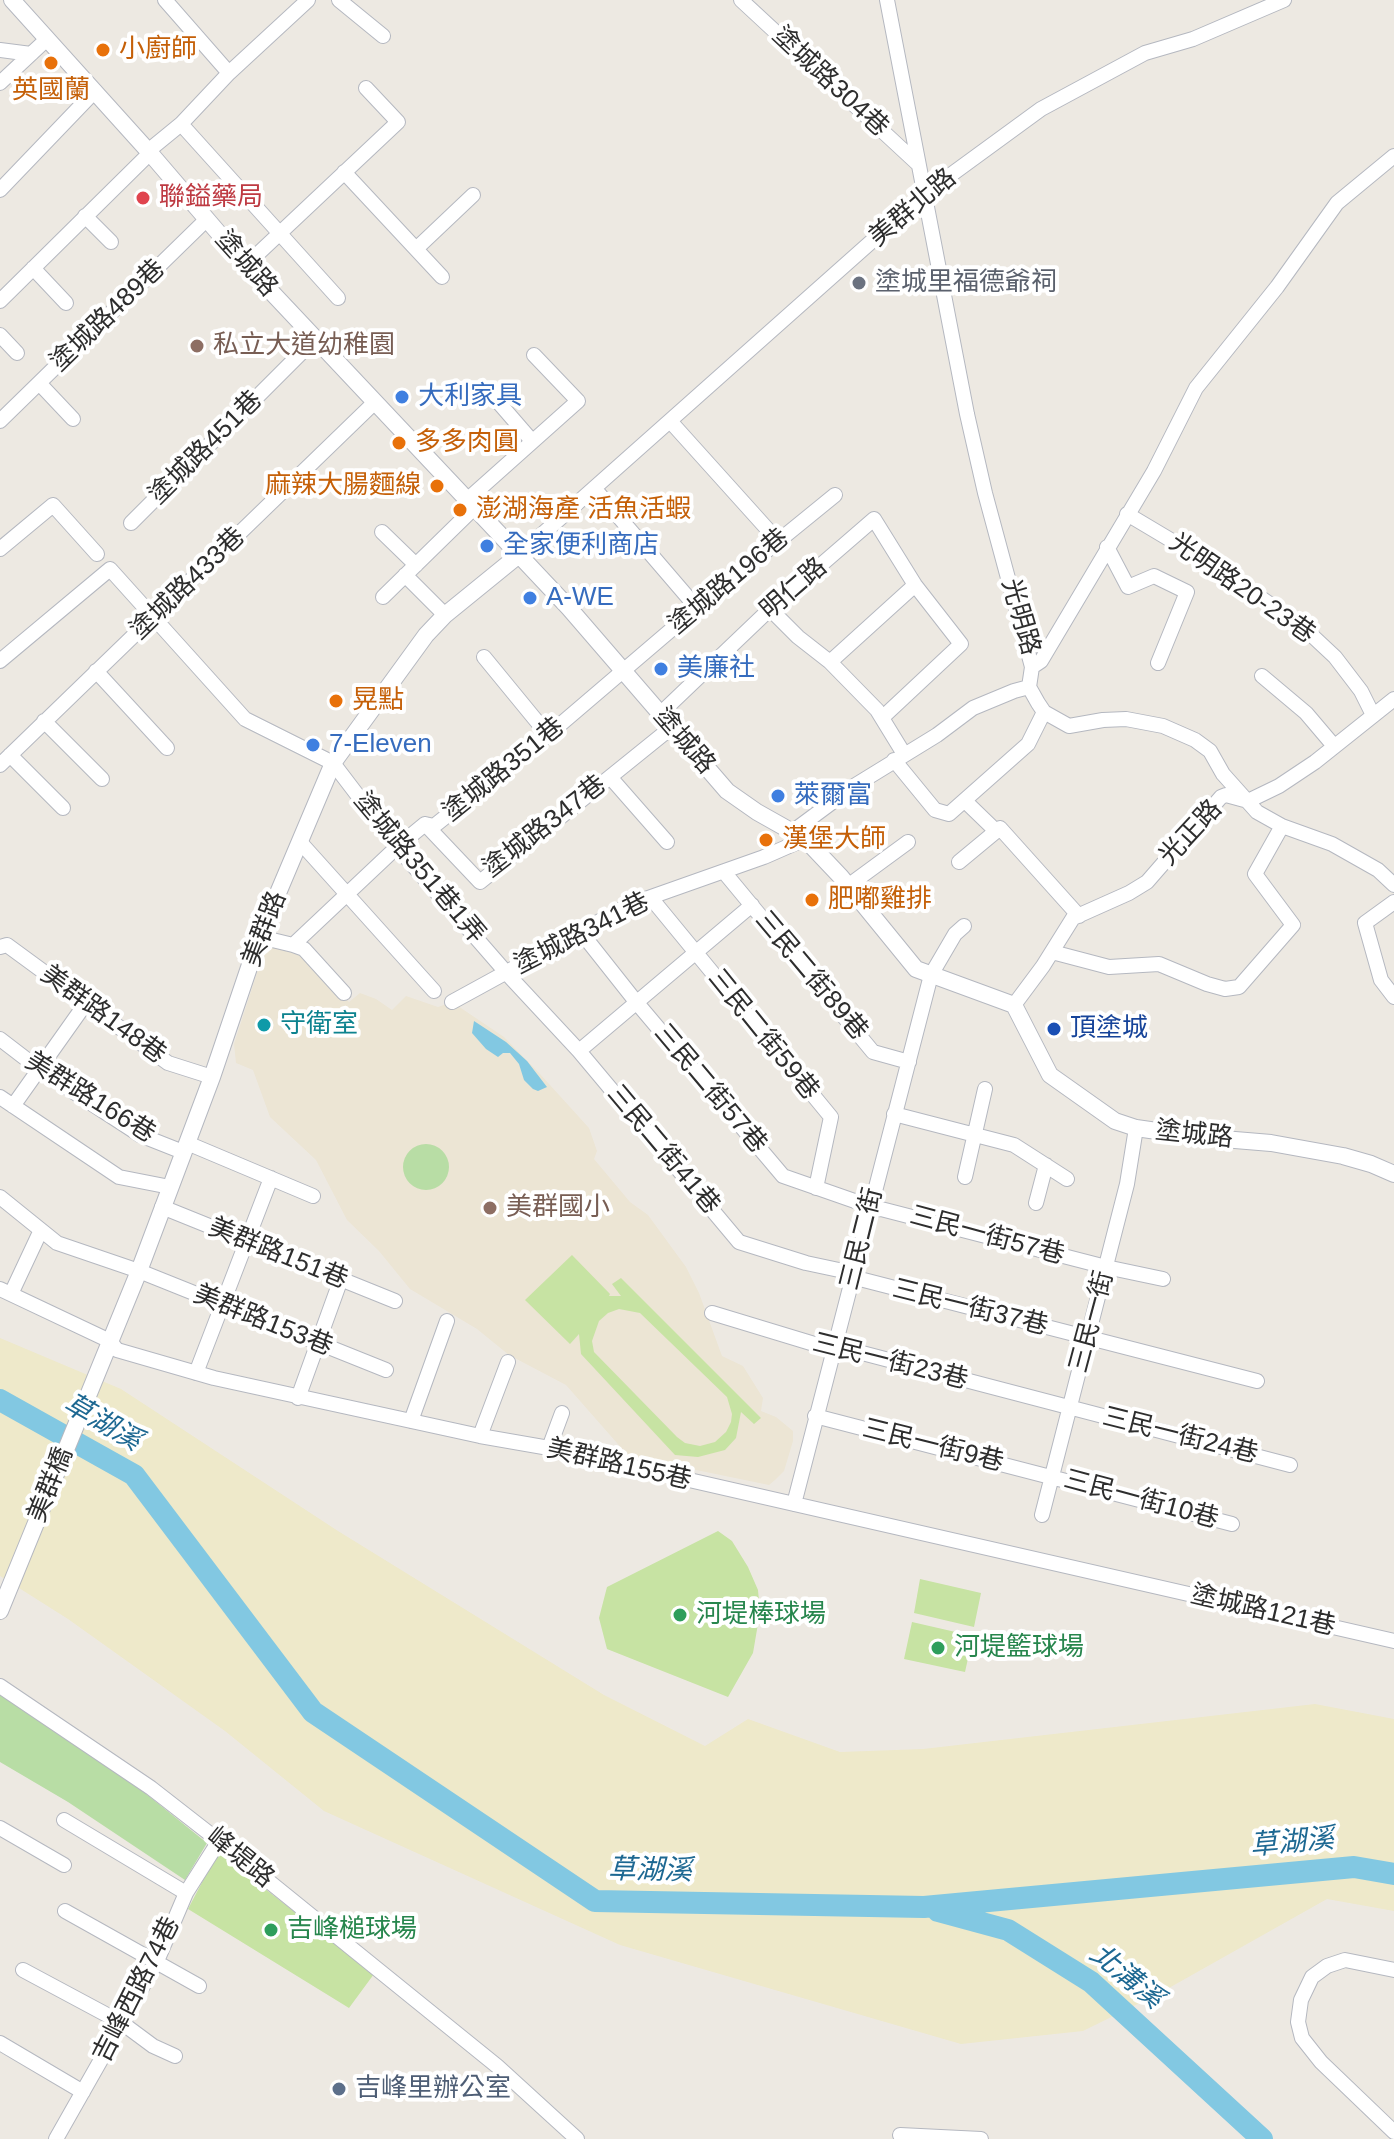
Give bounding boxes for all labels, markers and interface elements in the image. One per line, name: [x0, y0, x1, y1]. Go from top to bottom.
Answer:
street label: 塗城路304巷: [765, 20, 895, 144]
place label: 小廚師: [119, 34, 197, 66]
marker: 小廚師: [94, 41, 112, 59]
marker: 英國蘭: [42, 54, 60, 72]
place label: 英國蘭: [12, 75, 90, 107]
street label: 美群北路: [863, 163, 963, 253]
place label: 聯鎰藥局: [159, 182, 263, 214]
marker: 聯鎰藥局: [134, 189, 152, 207]
street label: 塗城路: [208, 225, 284, 303]
street label: 塗城路489巷: [44, 254, 172, 378]
place label: 塗城里福德爺祠: [875, 267, 1057, 299]
marker: 塗城里福德爺祠: [850, 274, 868, 292]
place label: 私立大道幼稚園: [213, 330, 395, 362]
marker: 私立大道幼稚園: [188, 337, 206, 355]
place label: 大利家具: [418, 381, 522, 413]
street label: 塗城路451巷: [143, 385, 269, 511]
marker: 大利家具: [393, 388, 411, 406]
place label: 多多肉圓: [415, 427, 519, 459]
marker: 多多肉圓: [390, 434, 408, 452]
place label: 麻辣大腸麵線: [265, 470, 421, 502]
marker: 麻辣大腸麵線: [428, 477, 446, 495]
place label: 澎湖海產 活魚活蝦: [476, 494, 691, 526]
marker: 澎湖海產 活魚活蝦: [451, 501, 469, 519]
street label: 塗城路433巷: [124, 522, 252, 646]
street label: 塗城路196巷: [663, 523, 795, 641]
street label: 光明路20-23巷: [1163, 527, 1321, 651]
place label: 全家便利商店: [503, 530, 659, 562]
marker: 全家便利商店: [478, 537, 496, 555]
street label: 明仁路: [754, 552, 834, 626]
street label: 光明路: [994, 575, 1046, 659]
place label: A-WE: [546, 582, 614, 614]
marker: A-WE: [521, 589, 539, 607]
place label: 美廉社: [677, 653, 755, 685]
marker: 美廉社: [652, 660, 670, 678]
place label: 晃點: [352, 685, 404, 717]
marker: 晃點: [327, 692, 345, 710]
street label: 塗城路: [647, 701, 721, 781]
street label: 塗城路351巷: [437, 712, 571, 828]
place label: 7-Eleven: [329, 729, 432, 761]
marker: 7-Eleven: [304, 736, 322, 754]
street label: 塗城路347巷: [477, 769, 613, 885]
place label: 萊爾富: [794, 780, 872, 812]
street label: 塗城路351巷1弄: [347, 786, 491, 950]
marker: 萊爾富: [769, 787, 787, 805]
street label: 光正路: [1153, 794, 1229, 872]
place label: 漢堡大師: [782, 824, 886, 856]
marker: 漢堡大師: [757, 831, 775, 849]
place label: 肥嘟雞排: [828, 884, 932, 916]
street label: 美群路: [236, 887, 294, 971]
street label: 塗城路341巷: [509, 887, 655, 981]
marker: 肥嘟雞排: [803, 891, 821, 909]
street label: 三民二街89巷: [748, 905, 874, 1047]
street label: 美群路148巷: [34, 959, 172, 1071]
street label: 三民二街59巷: [701, 963, 825, 1107]
place label: 守衛室: [280, 1009, 358, 1041]
place label: 頂塗城: [1070, 1013, 1148, 1045]
marker: 守衛室: [255, 1016, 273, 1034]
street label: 三民二街57巷: [647, 1018, 773, 1160]
marker: 頂塗城: [1045, 1020, 1063, 1038]
street label: 美群路166巷: [19, 1046, 161, 1150]
street label: 三民二街41巷: [600, 1079, 726, 1221]
street label: 塗城路: [1154, 1115, 1234, 1155]
street label: 三民二街: [834, 1185, 890, 1293]
place label: 美群國小: [506, 1192, 610, 1224]
marker: 美群國小: [481, 1199, 499, 1217]
street label: 三民一街57巷: [906, 1200, 1068, 1272]
street label: 美群路151巷: [204, 1212, 352, 1296]
street label: 三民一街: [1063, 1268, 1121, 1376]
street label: 三民一街37巷: [889, 1274, 1051, 1342]
street label: 美群路153巷: [189, 1279, 337, 1363]
street label: 三民一街23巷: [809, 1328, 971, 1396]
water label: 草湖溪: [57, 1387, 147, 1459]
street label: 三民一街24巷: [1099, 1402, 1261, 1470]
street label: 三民一街9巷: [859, 1413, 1007, 1479]
street label: 美群路155巷: [544, 1433, 694, 1497]
street label: 美群橋: [22, 1443, 80, 1527]
street label: 三民一街10巷: [1060, 1464, 1222, 1536]
street label: 塗城路121巷: [1188, 1579, 1338, 1643]
place label: 河堤棒球場: [696, 1599, 826, 1631]
marker: 河堤棒球場: [671, 1606, 689, 1624]
place label: 河堤籃球場: [954, 1632, 1084, 1664]
marker: 河堤籃球場: [929, 1639, 947, 1657]
street label: 峰堤路: [200, 1821, 280, 1895]
water label: 草湖溪: [1249, 1823, 1335, 1863]
water label: 草湖溪: [608, 1853, 692, 1889]
street label: 吉峰西路74巷: [87, 1912, 187, 2068]
place label: 吉峰槌球場: [287, 1914, 417, 1946]
marker: 吉峰槌球場: [262, 1921, 280, 1939]
water label: 北溝溪: [1083, 1938, 1169, 2016]
place label: 吉峰里辦公室: [355, 2073, 511, 2105]
marker: 吉峰里辦公室: [330, 2080, 348, 2098]

